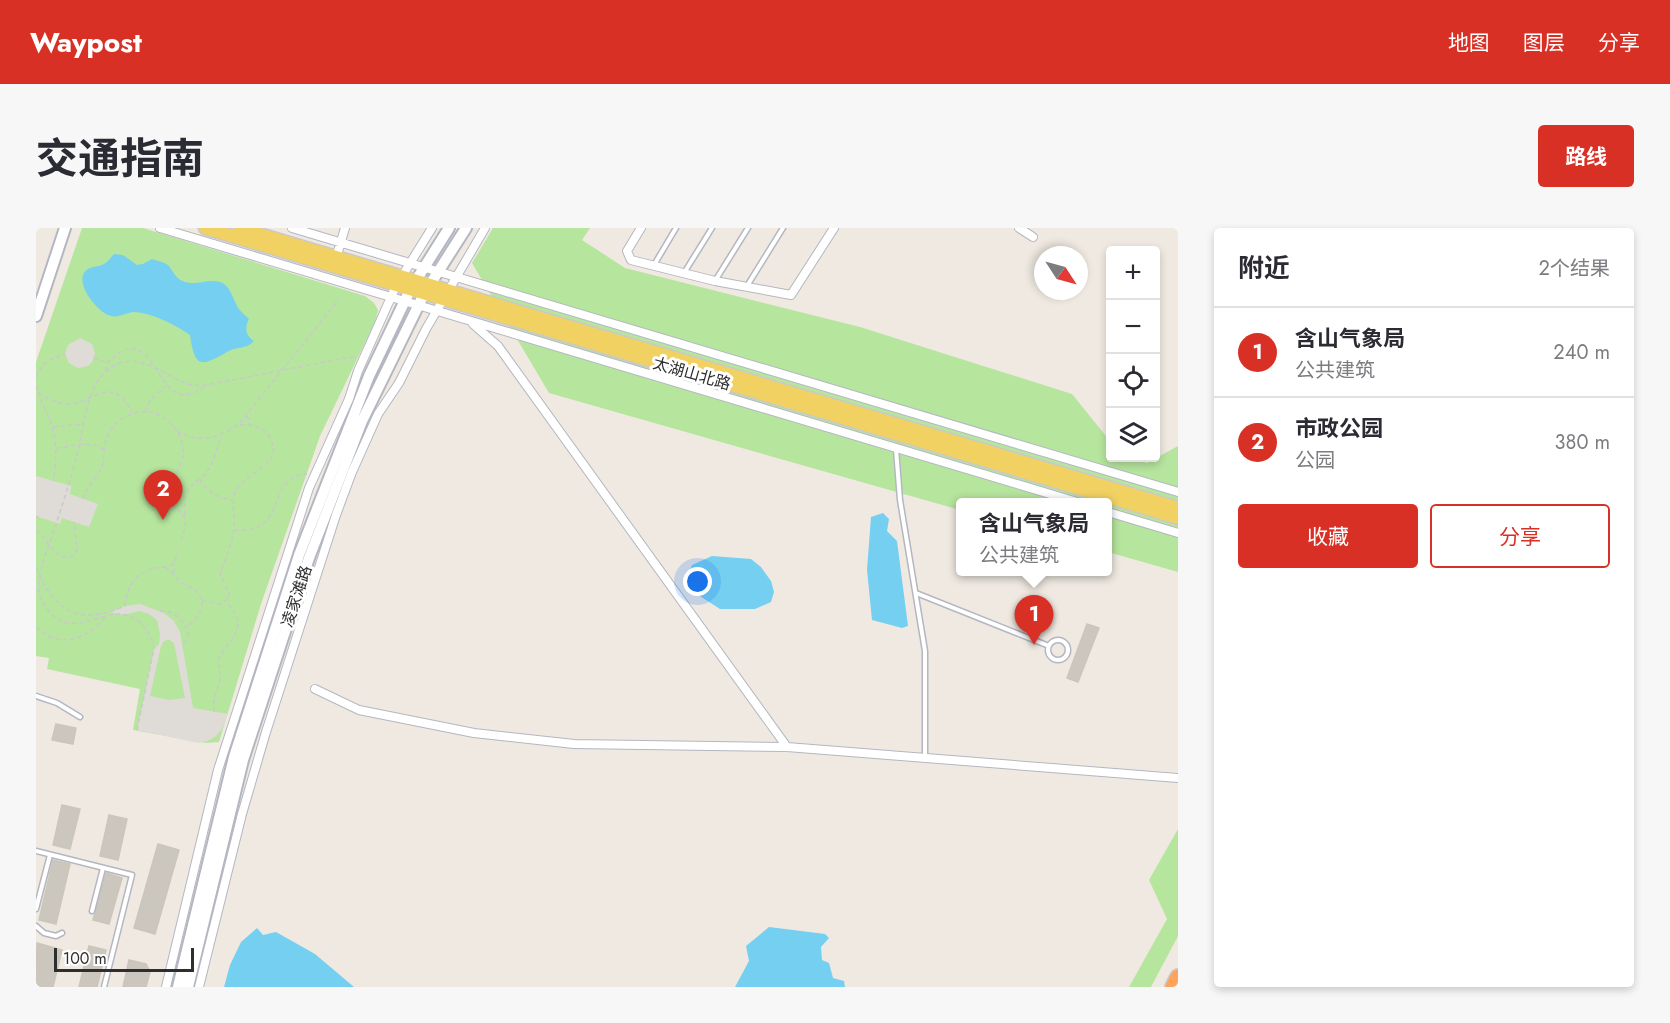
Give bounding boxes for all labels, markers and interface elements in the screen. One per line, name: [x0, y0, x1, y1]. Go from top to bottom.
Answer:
text: Waypost: [30, 22, 142, 63]
text: 地图: [1448, 28, 1490, 58]
text: 图层: [1523, 28, 1565, 58]
text: 分享: [1598, 28, 1640, 58]
button: 路线: [1538, 125, 1634, 187]
text: 交通指南: [36, 128, 204, 189]
north arrow: [1034, 246, 1088, 300]
map controls: [1106, 246, 1160, 462]
button: +: [1106, 246, 1160, 300]
text: 附近: [1238, 249, 1290, 287]
text: 2个结果: [1539, 254, 1610, 283]
button: −: [1106, 300, 1160, 354]
text: 含山气象局: [1295, 322, 1405, 354]
text: 1: [1252, 338, 1263, 367]
text: 240 m: [1553, 338, 1610, 367]
street label: 太湖山北路: [650, 351, 733, 396]
button: locate: [1106, 354, 1160, 408]
text: 公共建筑: [1295, 356, 1375, 385]
button: layers: [1106, 408, 1160, 462]
text: 市政公园: [1295, 412, 1383, 444]
text: 2: [1251, 428, 1264, 457]
text: 380 m: [1555, 428, 1610, 457]
text: 公园: [1295, 446, 1335, 475]
pin: 2: [144, 470, 182, 520]
popup: [956, 498, 1112, 576]
button: 收藏: [1238, 504, 1418, 568]
button: 分享: [1430, 504, 1610, 568]
text: 含山气象局: [979, 507, 1089, 539]
text: 公共建筑: [979, 541, 1059, 570]
street label: 凌家滩路: [276, 562, 317, 630]
your location: [683, 567, 712, 596]
pin: 1: [1014, 596, 1054, 645]
scale bar: [54, 945, 194, 972]
text: 100 m: [63, 947, 107, 970]

